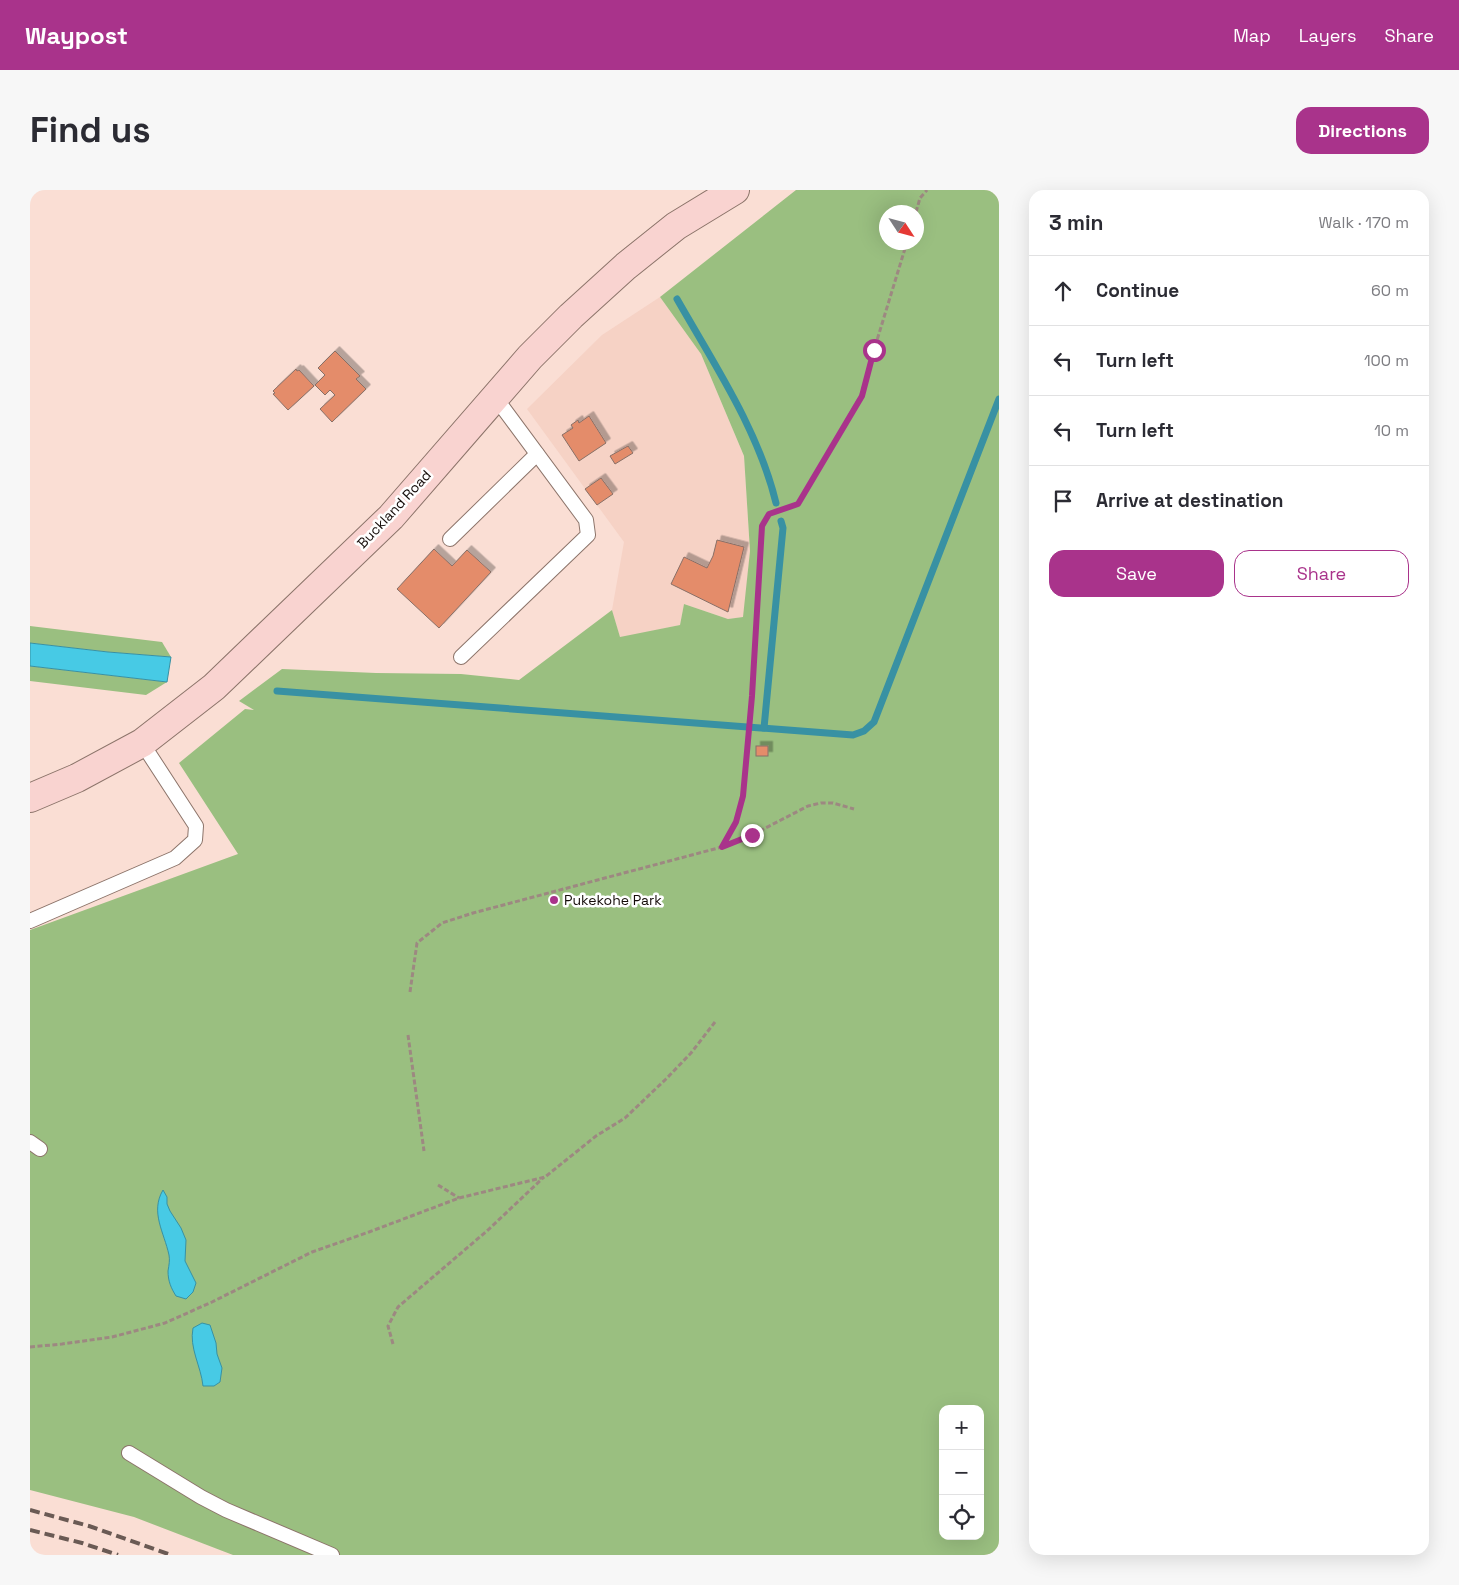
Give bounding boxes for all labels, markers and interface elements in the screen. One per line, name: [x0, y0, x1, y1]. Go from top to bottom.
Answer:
text: Waypost: [25, 20, 128, 51]
text: Map: [1233, 24, 1271, 47]
text: Layers: [1299, 24, 1356, 47]
text: Share: [1384, 24, 1434, 47]
button: Directions: [1296, 107, 1429, 154]
text: Find us: [30, 108, 151, 152]
north arrow: [879, 205, 924, 250]
text: 3 min: [1049, 209, 1104, 236]
text: Walk · 170 m: [1319, 212, 1409, 233]
icon: ahead: [1049, 277, 1077, 305]
text: Continue: [1096, 278, 1179, 303]
text: 60 m: [1371, 280, 1409, 301]
route start: [863, 339, 886, 362]
icon: left: [1049, 347, 1077, 375]
text: Turn left: [1096, 348, 1174, 373]
text: 100 m: [1364, 350, 1409, 371]
icon: left: [1049, 417, 1077, 445]
text: Turn left: [1096, 418, 1174, 443]
text: 10 m: [1374, 420, 1409, 441]
street label: Buckland Road: [353, 466, 435, 552]
icon: arrive: [1049, 487, 1077, 515]
text: Arrive at destination: [1096, 488, 1284, 513]
button: Save: [1049, 550, 1224, 597]
button: Share: [1234, 550, 1409, 597]
route end: [741, 824, 764, 847]
place label: Pukekohe Park: [564, 891, 662, 909]
marker: Pukekohe Park: [548, 894, 560, 906]
map controls: [939, 1405, 984, 1540]
button: +: [939, 1405, 984, 1450]
button: −: [939, 1450, 984, 1495]
button: locate: [939, 1495, 984, 1540]

